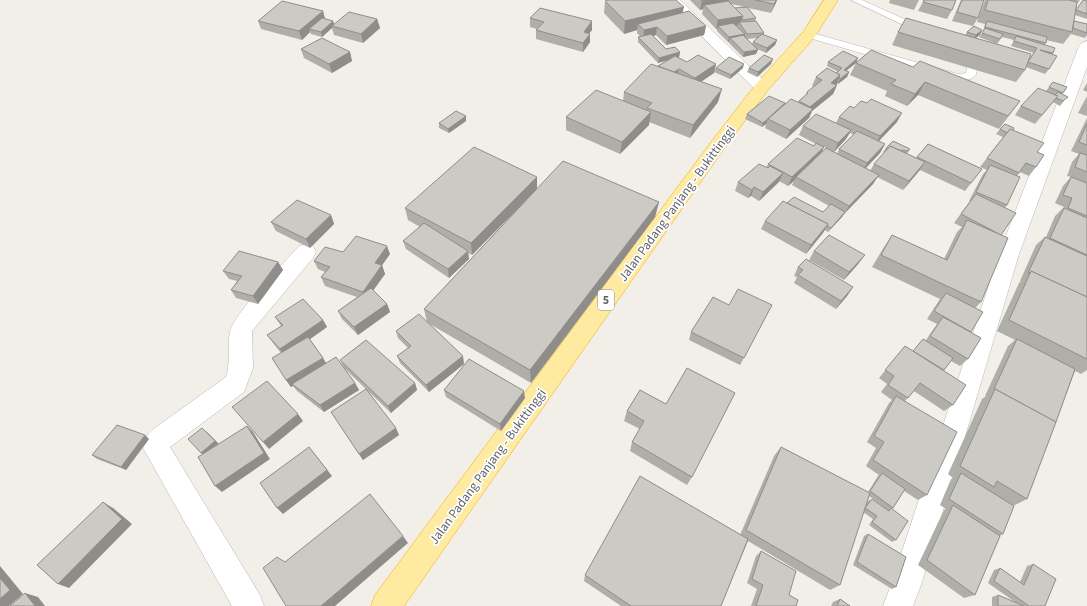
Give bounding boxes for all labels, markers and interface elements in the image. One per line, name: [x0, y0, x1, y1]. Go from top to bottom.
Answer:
street label: Jalan Padang Panjang - Bukittinggi: [614, 122, 739, 285]
road number: 5: [598, 290, 614, 310]
street label: Jalan Padang Panjang - Bukittinggi: [425, 385, 550, 548]

